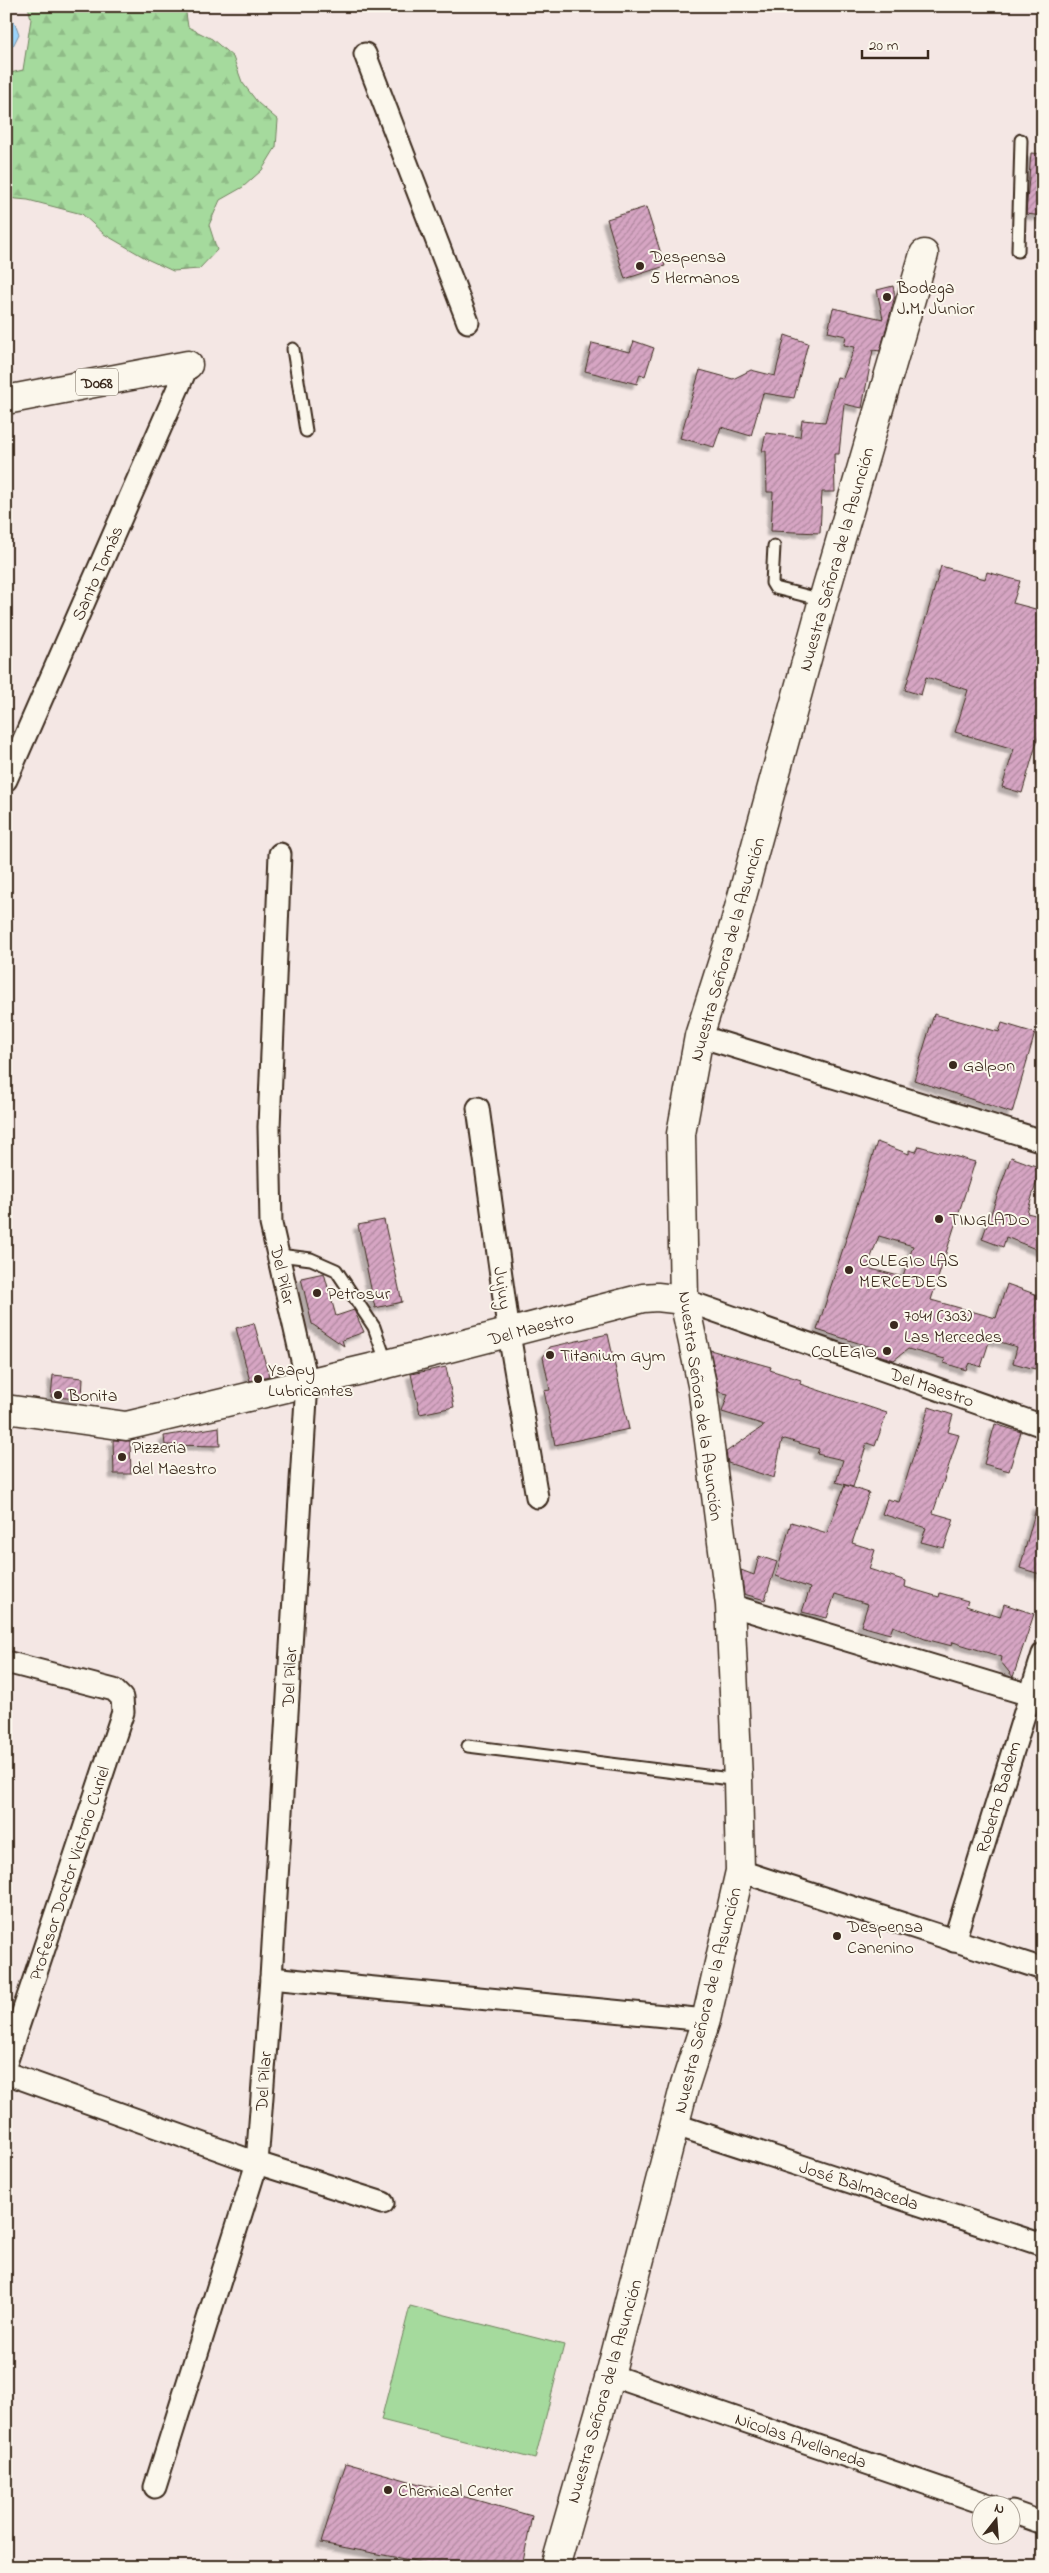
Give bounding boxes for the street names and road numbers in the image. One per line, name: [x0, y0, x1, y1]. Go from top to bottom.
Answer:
road number: D068: [76, 368, 118, 396]
street label: Nuestra Señora de la Asunción: [793, 444, 882, 675]
street label: Santo Tomás: [66, 522, 131, 625]
street label: Nuestra Señora de la Asunción: [684, 834, 773, 1065]
street label: Del Pilar: [261, 1242, 301, 1308]
street label: Jujuy: [485, 1265, 517, 1311]
street label: Nuestra Señora de la Asunción: [670, 1290, 728, 1523]
street label: Del Maestro: [485, 1306, 577, 1354]
street label: Del Maestro: [885, 1362, 977, 1415]
street label: Del Pilar: [276, 1646, 306, 1709]
street label: Roberto Badem: [971, 1738, 1029, 1857]
street label: Profesor Doctor Victorio Curiel: [24, 1763, 118, 1984]
street label: Nuestra Señora de la Asunción: [668, 1885, 750, 2116]
street label: Del Pilar: [250, 2050, 280, 2113]
street label: José Balmaceda: [795, 2155, 922, 2218]
street label: Nuestra Señora de la Asunción: [561, 2276, 650, 2507]
street label: Nicolas Avellaneda: [731, 2407, 870, 2477]

